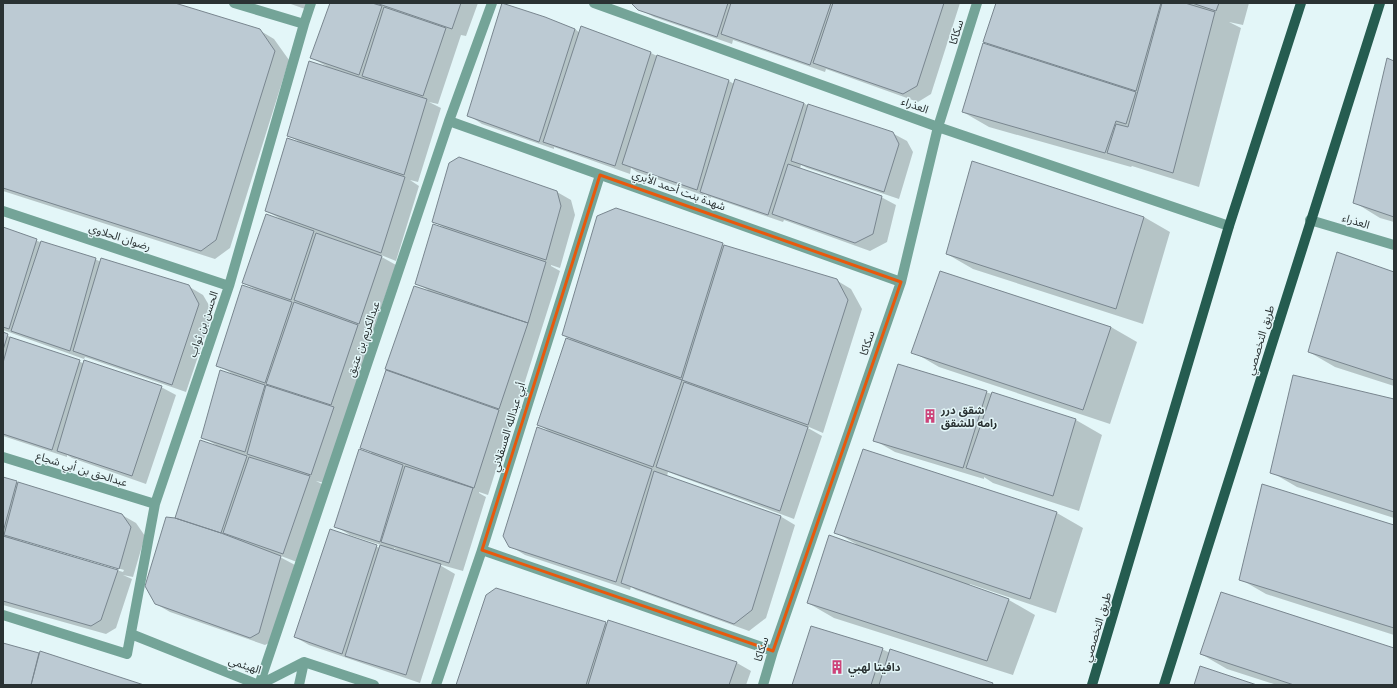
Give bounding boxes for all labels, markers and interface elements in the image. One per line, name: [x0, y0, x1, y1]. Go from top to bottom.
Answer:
street label: سكاكا: [947, 18, 966, 46]
street label: العذراء: [899, 95, 930, 116]
street label: شهدة بنت أحمد الأبري: [629, 167, 728, 216]
street label: العذراء: [1341, 211, 1371, 232]
street label: رضوان الحلاوي: [86, 221, 152, 256]
street label: الحسن بن ثواب: [186, 289, 221, 359]
street label: عبدالكريم بن عتيق: [344, 299, 385, 379]
street label: طريق التخصصي: [1244, 304, 1280, 377]
street label: سكاكا: [857, 329, 877, 357]
street label: أبي عبدالله العسقلاني: [488, 381, 531, 474]
place label: شقق درر رامه للشقق: [940, 404, 997, 430]
building icon: شقق درر رامه للشقق: [922, 408, 938, 424]
street label: عبدالحق بن أبي شجاع: [34, 449, 130, 492]
street label: طريق التخصصي: [1081, 591, 1117, 664]
street label: سكاكا: [751, 635, 771, 663]
street label: الهيثمي: [226, 654, 263, 679]
building icon: دافيتا لهبي: [829, 659, 845, 675]
place label: دافيتا لهبي: [848, 661, 901, 677]

